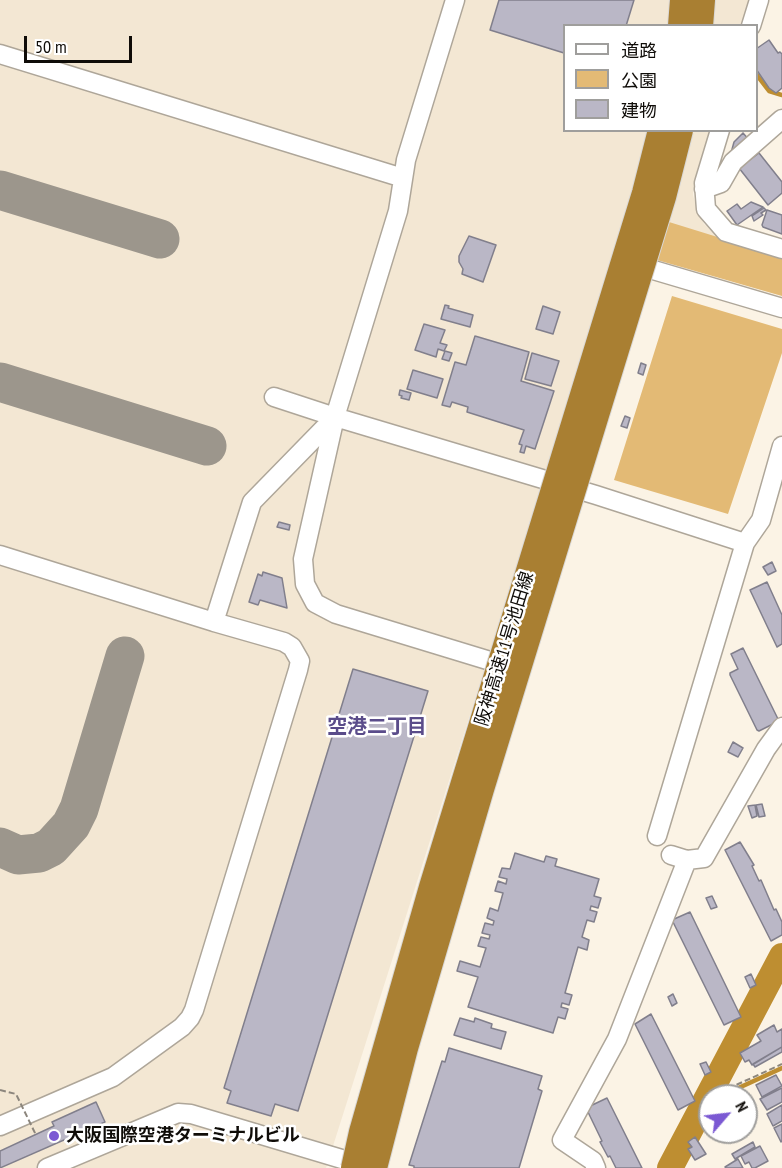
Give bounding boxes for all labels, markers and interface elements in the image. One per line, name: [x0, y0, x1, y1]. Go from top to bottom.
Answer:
scale bar: [27, 24, 135, 62]
legend: [563, 24, 758, 132]
text: 50 m: [35, 35, 67, 58]
text: 道路: [621, 39, 657, 62]
text: 公園: [621, 69, 657, 92]
text: 建物: [621, 99, 657, 122]
street label: 阪神高速11号池田線: [471, 569, 539, 729]
district label: 空港二丁目: [327, 715, 427, 739]
north arrow: [698, 1084, 758, 1144]
text: N: [731, 1098, 753, 1115]
place label: 大阪国際空港ターミナルビル: [66, 1125, 300, 1147]
marker: 大阪国際空港ターミナルビル: [47, 1129, 61, 1143]

